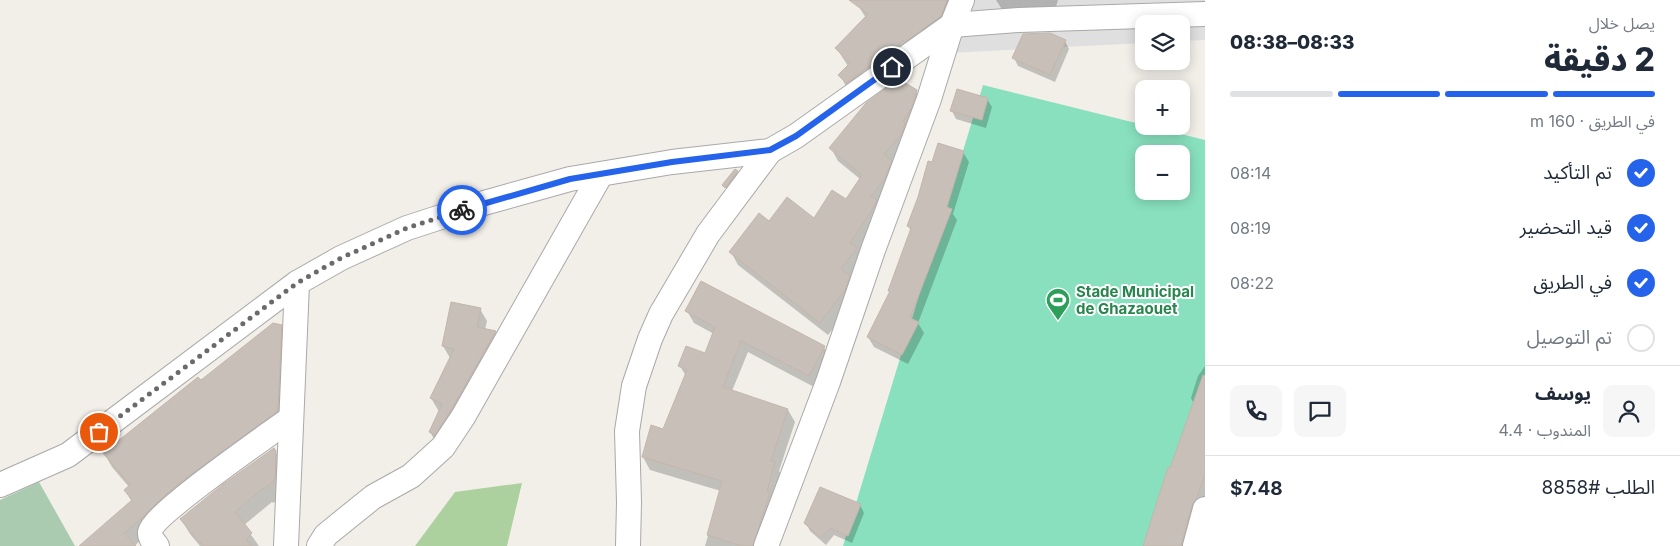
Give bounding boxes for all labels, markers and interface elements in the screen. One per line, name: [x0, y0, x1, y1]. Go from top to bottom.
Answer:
text: يصل خلال: [1589, 13, 1655, 33]
map controls: [1135, 15, 1190, 200]
button: layers: [1135, 15, 1190, 70]
text: 08:33–08:38: [1230, 31, 1354, 54]
text: 2 دقيقة: [1544, 40, 1655, 79]
pin: [871, 46, 913, 88]
icon: home: [878, 53, 906, 81]
button: +: [1135, 80, 1190, 135]
text: في الطريق · 160 m: [1530, 111, 1655, 131]
button: −: [1135, 145, 1190, 200]
icon: check: [1627, 159, 1655, 187]
text: تم التأكيد: [1543, 161, 1612, 184]
text: 08:14: [1230, 163, 1271, 183]
courier: [437, 185, 487, 235]
icon: bike: [448, 196, 476, 224]
icon: check: [1627, 214, 1655, 242]
text: قيد التحضير: [1520, 216, 1612, 239]
text: 08:19: [1230, 218, 1271, 238]
icon: check: [1627, 269, 1655, 297]
text: في الطريق: [1533, 271, 1612, 294]
text: 08:22: [1230, 273, 1274, 293]
place label: Stade Municipal de Ghazaouet: [1076, 282, 1194, 318]
sports icon: Stade Municipal de Ghazaouet: [1045, 287, 1071, 321]
text: تم التوصيل: [1527, 326, 1612, 349]
text: يوسف: [1535, 382, 1591, 405]
button: phone: [1230, 385, 1282, 437]
button: chat: [1294, 385, 1346, 437]
button: person: [1603, 385, 1655, 437]
pin: [78, 411, 120, 453]
icon: bag: [85, 418, 113, 446]
text: المندوب · 4.4: [1498, 420, 1591, 440]
text: الطلب #8858: [1541, 476, 1655, 499]
text: $7.48: [1230, 477, 1283, 500]

